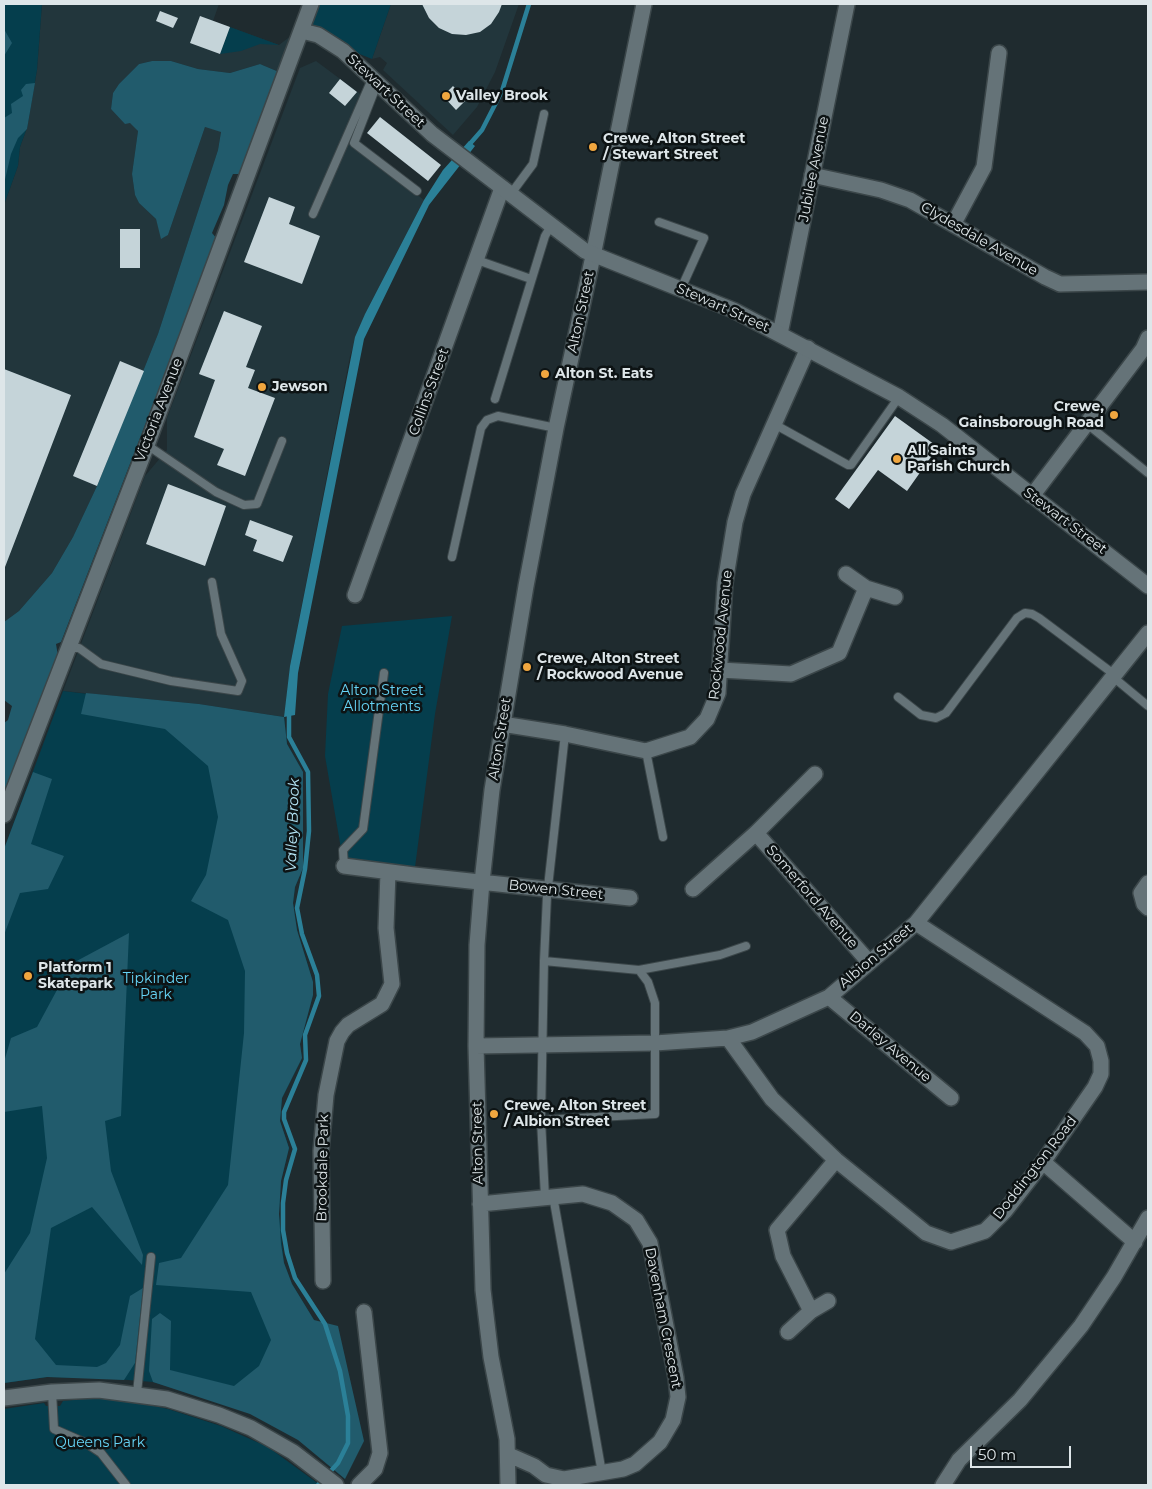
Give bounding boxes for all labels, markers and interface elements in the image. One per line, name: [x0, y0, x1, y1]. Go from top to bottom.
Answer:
street label: Stewart Street: [344, 51, 428, 131]
place label: Valley Brook: [456, 88, 548, 104]
marker: Valley Brook: [440, 90, 452, 102]
street label: Jubilee Avenue: [796, 115, 832, 223]
place label: Crewe, Alton Street / Stewart Street: [603, 131, 745, 164]
marker: Crewe, Alton Street / Stewart Street: [587, 141, 599, 153]
street label: Clydesdale Avenue: [918, 199, 1040, 279]
street label: Alton Street: [564, 269, 598, 355]
street label: Stewart Street: [674, 280, 772, 336]
street label: Collins Street: [405, 346, 453, 438]
street label: Victoria Avenue: [132, 356, 186, 464]
place label: Alton St. Eats: [555, 366, 653, 382]
marker: Alton St. Eats: [539, 368, 551, 380]
place label: Jewson: [272, 379, 328, 395]
marker: Jewson: [256, 381, 268, 393]
place label: Crewe, Gainsborough Road: [959, 399, 1104, 432]
marker: Crewe, Gainsborough Road: [1108, 409, 1120, 421]
place label: All Saints Parish Church: [907, 443, 1010, 476]
marker: All Saints Parish Church: [891, 453, 903, 465]
street label: Stewart Street: [1020, 484, 1110, 558]
street label: Rockwood Avenue: [706, 569, 736, 701]
place label: Crewe, Alton Street / Rockwood Avenue: [537, 651, 683, 684]
marker: Crewe, Alton Street / Rockwood Avenue: [521, 661, 533, 673]
park label: Alton Street Allotments: [340, 683, 424, 716]
street label: Alton Street: [485, 697, 515, 781]
water label: Valley Brook: [282, 778, 304, 872]
street label: Somerford Avenue: [763, 842, 861, 952]
street label: Bowen Street: [508, 877, 604, 903]
street label: Albion Street: [836, 920, 916, 992]
place label: Platform 1 Skatepark: [38, 960, 113, 992]
marker: Platform 1 Skatepark: [22, 970, 34, 982]
park label: Tipkinder Park: [123, 971, 189, 1004]
street label: Darley Avenue: [846, 1008, 934, 1086]
place label: Crewe, Alton Street / Albion Street: [504, 1098, 646, 1130]
street label: Alton Street: [469, 1101, 487, 1185]
marker: Crewe, Alton Street / Albion Street: [488, 1108, 500, 1120]
street label: Doddington Road: [990, 1113, 1080, 1223]
street label: Brookdale Park: [314, 1114, 332, 1222]
street label: Davenham Crescent: [641, 1246, 685, 1390]
park label: Queens Park: [55, 1435, 145, 1451]
scale bar: [972, 1436, 1073, 1468]
text: 50 m: [978, 1445, 1016, 1464]

